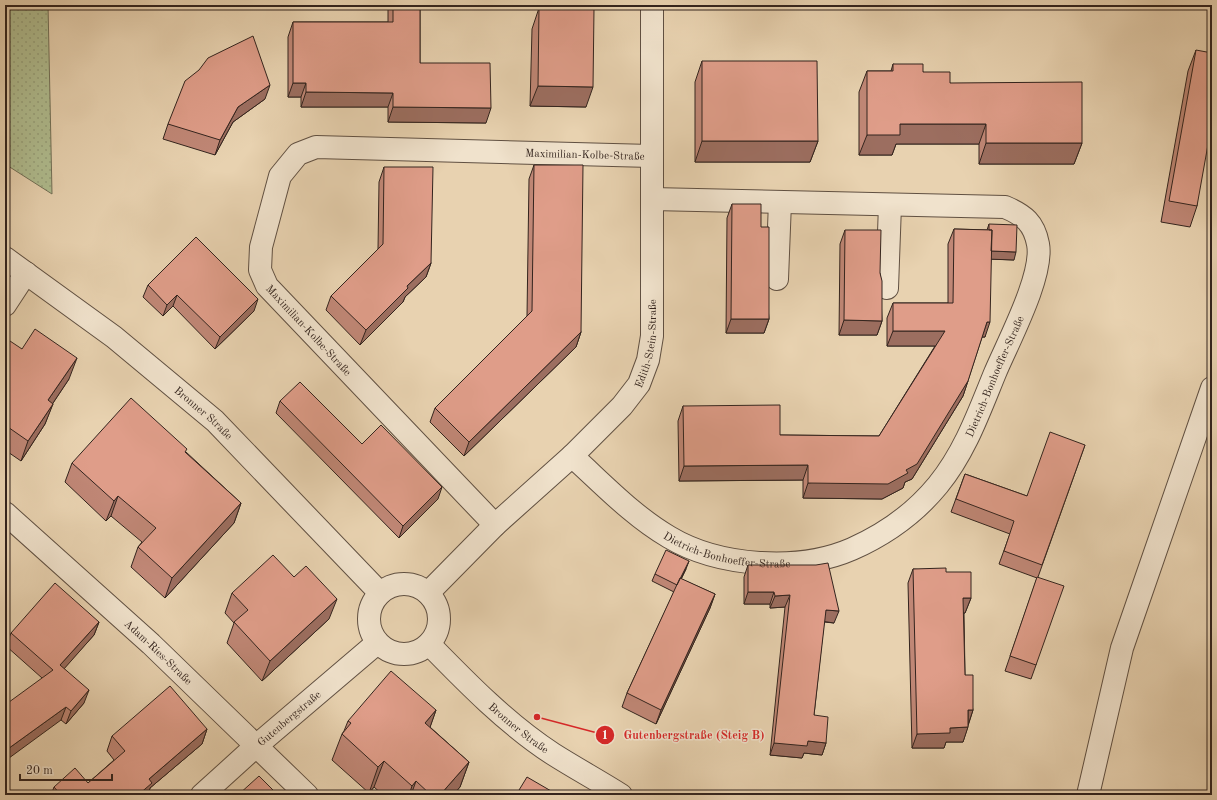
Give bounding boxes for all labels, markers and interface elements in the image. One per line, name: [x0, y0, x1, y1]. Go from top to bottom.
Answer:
street label: Maximilian-Kolbe-Straße: [525, 149, 645, 163]
street label: Maximilian-Kolbe-Straße: [263, 284, 353, 378]
street label: Edith-Stein-Straße: [634, 299, 659, 390]
street label: Dietrich-Bonhoeffer-Straße: [965, 315, 1027, 439]
street label: Bronner Straße: [171, 385, 234, 442]
street label: Dietrich-Bonhoeffer-Straße: [661, 531, 791, 570]
street label: Adam-Ries-Straße: [121, 619, 193, 687]
street label: Gutenbergstraße: [256, 689, 324, 749]
street label: Bronner Straße: [486, 702, 550, 756]
callout: Gutenbergstraße (Steig B): [595, 723, 772, 747]
text: Gutenbergstraße (Steig B): [624, 729, 764, 742]
text: 1: [602, 730, 608, 742]
scale bar: [20, 756, 112, 782]
text: 20 m: [26, 765, 53, 777]

